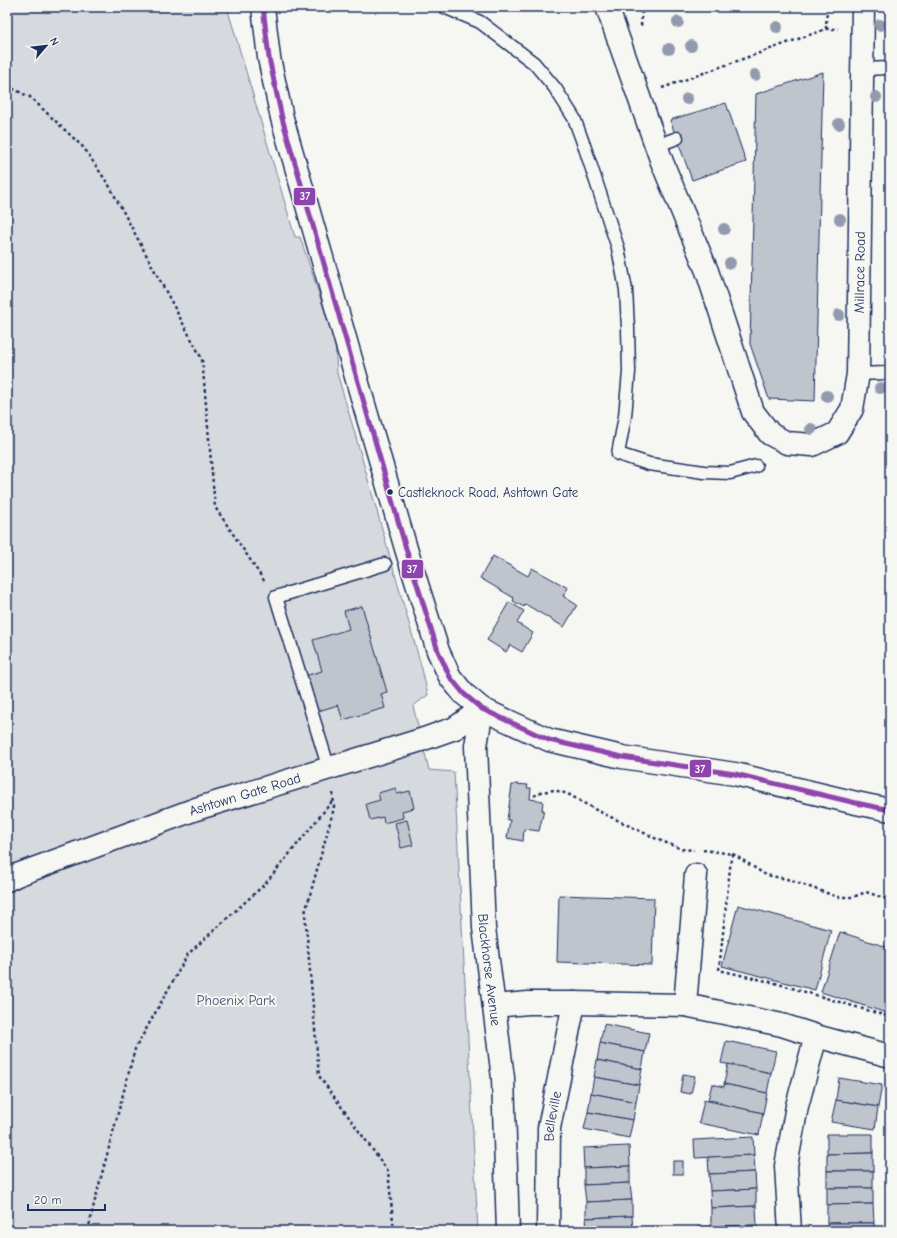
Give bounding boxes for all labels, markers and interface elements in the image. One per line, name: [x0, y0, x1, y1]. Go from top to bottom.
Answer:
north arrow: [26, 26, 66, 66]
text: N: [47, 35, 62, 48]
line badge: 37: [293, 187, 316, 206]
text: 37: [300, 190, 310, 203]
street label: Millrace Road: [850, 231, 868, 314]
place label: Castleknock Road, Ashtown Gate: [398, 485, 579, 500]
marker: Castleknock Road, Ashtown Gate: [385, 487, 395, 497]
line badge: 37: [401, 559, 424, 579]
text: 37: [407, 563, 417, 576]
line badge: 37: [689, 759, 712, 778]
text: 37: [695, 763, 705, 776]
street label: Ashtown Gate Road: [187, 769, 303, 819]
street label: Blackhorse Avenue: [475, 913, 505, 1027]
park label: Phoenix Park: [197, 992, 276, 1009]
street label: Belleville: [540, 1090, 565, 1142]
scale bar: [28, 1186, 105, 1212]
text: 20 m: [34, 1193, 62, 1207]

